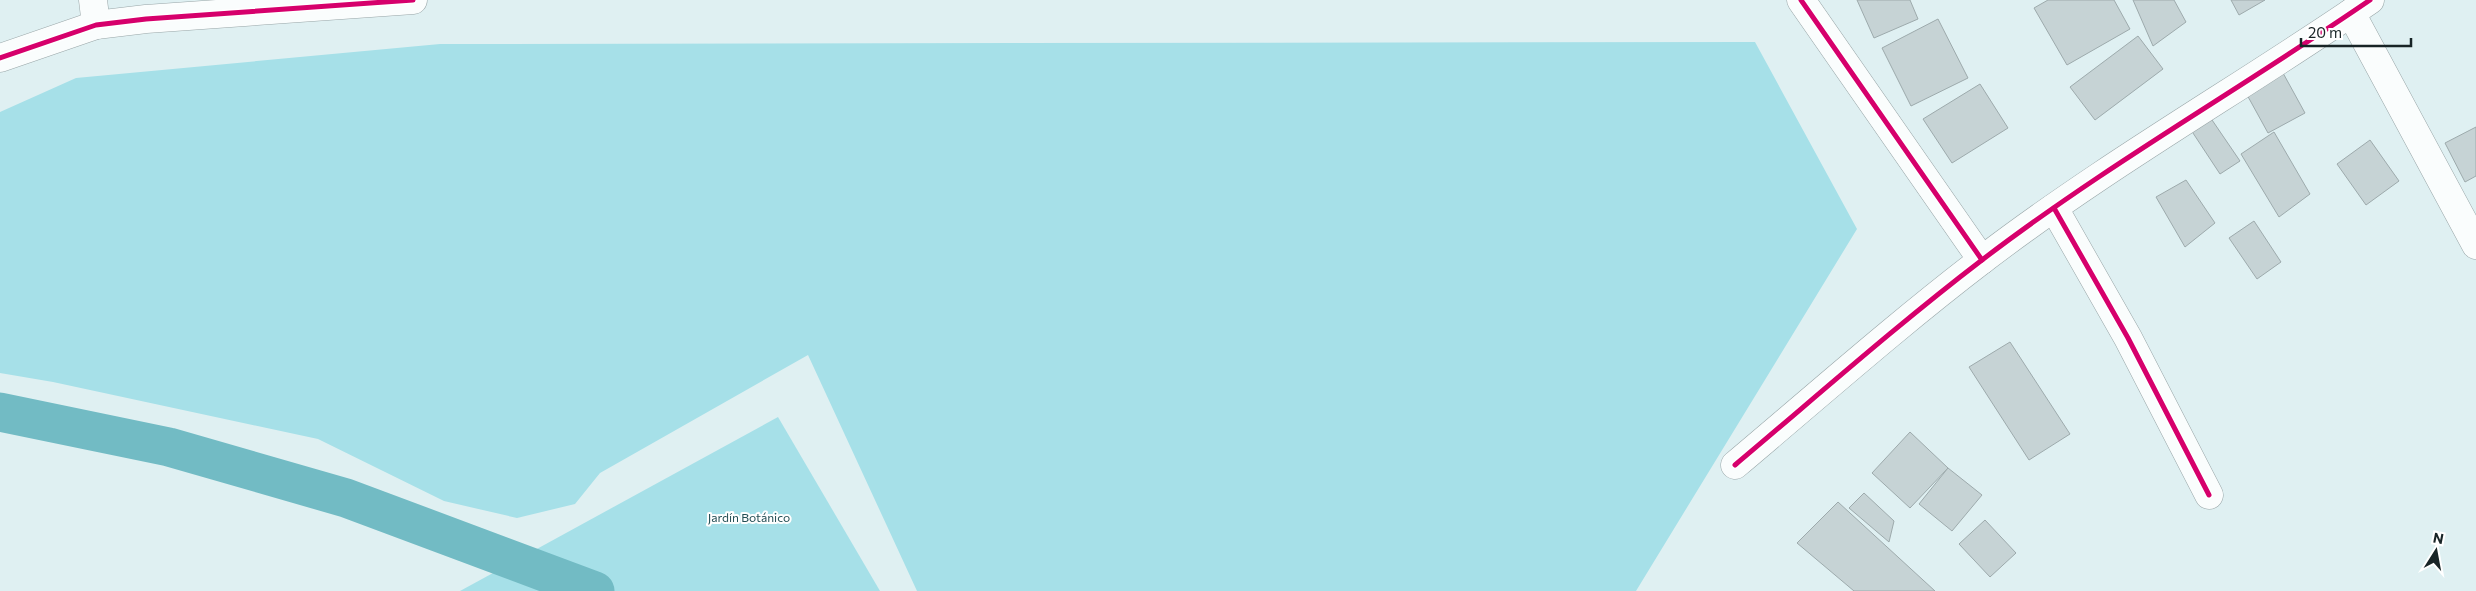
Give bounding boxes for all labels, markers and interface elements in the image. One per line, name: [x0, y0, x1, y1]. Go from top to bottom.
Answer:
scale bar: [2301, 15, 2411, 47]
text: 20 m: [2308, 23, 2342, 41]
park label: Jardín Botánico: [708, 510, 790, 525]
north arrow: [2411, 526, 2461, 576]
text: N: [2432, 528, 2445, 547]

